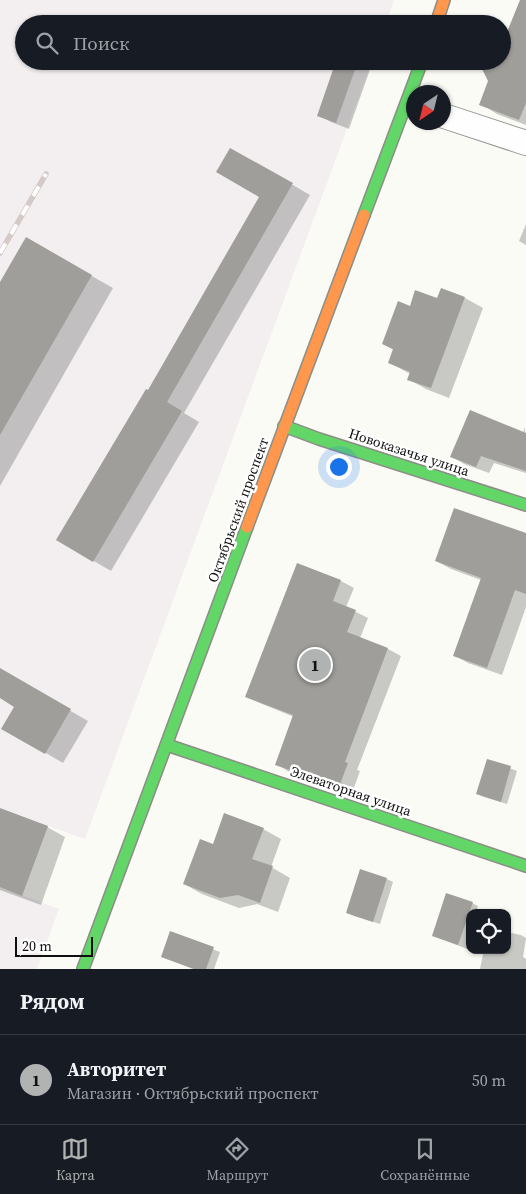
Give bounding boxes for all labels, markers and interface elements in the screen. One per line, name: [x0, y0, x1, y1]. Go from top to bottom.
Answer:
search box: [15, 15, 511, 70]
icon: search: [33, 29, 61, 57]
text: Поиск: [73, 30, 130, 56]
north arrow: [406, 85, 451, 130]
street label: Новоказачья улица: [346, 423, 473, 481]
street label: Октябрьский проспект: [202, 434, 274, 585]
your location: [326, 454, 352, 480]
pin: 1: [299, 646, 331, 684]
street label: Элеваторная улица: [288, 761, 415, 821]
map controls: [466, 909, 511, 954]
button: locate: [466, 909, 511, 954]
scale bar: [15, 934, 92, 957]
text: 20 m: [22, 936, 52, 956]
text: Рядом: [20, 987, 85, 1016]
text: Авторитет: [67, 1056, 166, 1082]
text: 1: [32, 1069, 40, 1091]
text: 50 m: [472, 1069, 506, 1091]
text: Магазин · Октябрьский проспект: [67, 1082, 319, 1104]
tab: Карта: [56, 1135, 95, 1185]
tab: Маршрут: [207, 1135, 268, 1185]
tab: Сохранённые: [380, 1135, 470, 1185]

